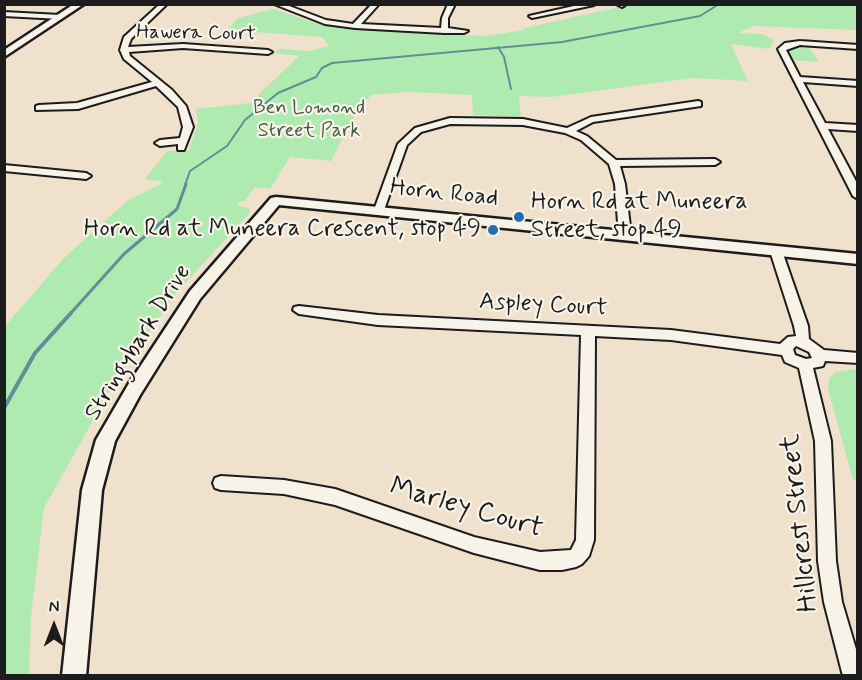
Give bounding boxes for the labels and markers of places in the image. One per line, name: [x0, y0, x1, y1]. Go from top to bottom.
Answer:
place label: Horn Rd at Muneera Street, stop 49: [531, 189, 748, 245]
marker: Horn Rd at Muneera Street, stop 49: [512, 210, 526, 224]
place label: Horn Rd at Muneera Crescent, stop 49: [84, 216, 481, 244]
marker: Horn Rd at Muneera Crescent, stop 49: [486, 223, 500, 237]

